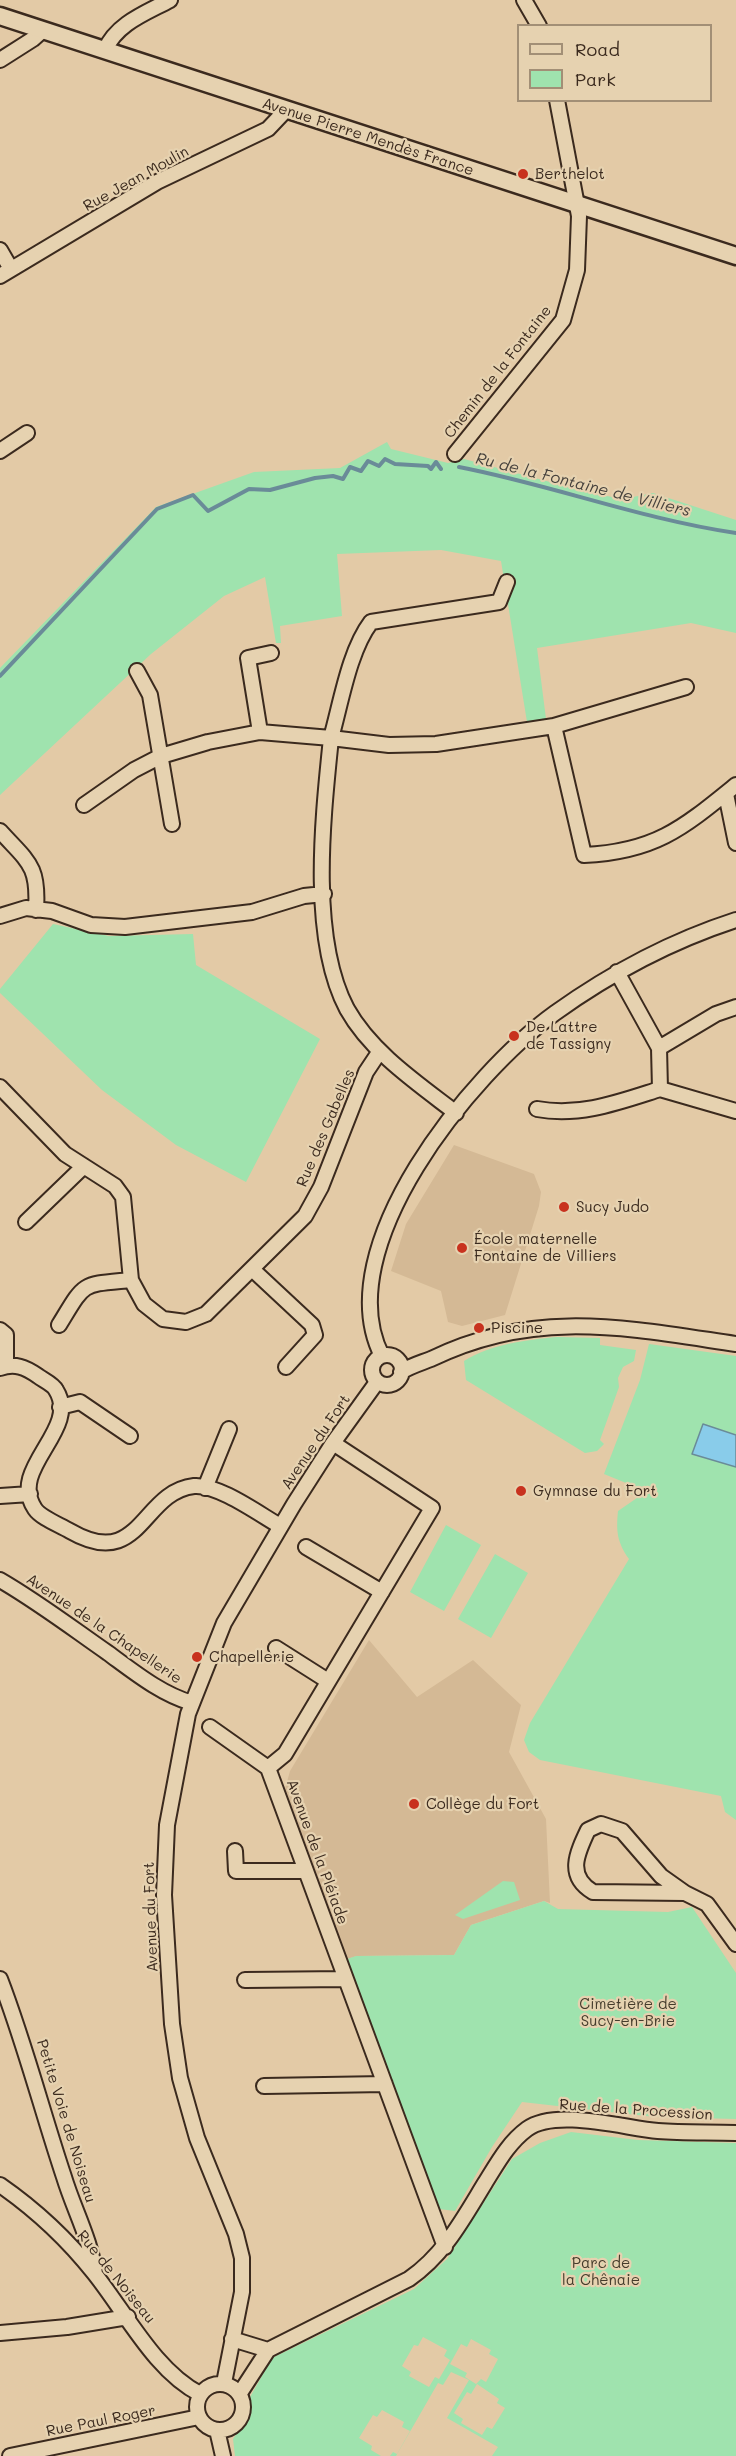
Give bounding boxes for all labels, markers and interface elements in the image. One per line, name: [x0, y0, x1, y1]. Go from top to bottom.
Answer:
legend: [517, 24, 712, 102]
text: Road: [575, 37, 620, 61]
text: Park: [575, 67, 616, 91]
street label: Avenue Pierre Mendès France: [260, 94, 476, 180]
street label: Rue Jean Moulin: [80, 143, 192, 215]
place label: Berthelot: [535, 165, 605, 183]
marker: Berthelot: [516, 167, 530, 181]
street label: Chemin de la Fontaine: [441, 302, 555, 442]
water label: Ru de la Fontaine de Villiers: [474, 449, 692, 521]
place label: De Lattre de Tassigny: [526, 1018, 611, 1053]
marker: De Lattre de Tassigny: [507, 1029, 521, 1043]
street label: Rue des Gabelles: [293, 1066, 359, 1190]
place label: Sucy Judo: [576, 1198, 649, 1216]
marker: Sucy Judo: [557, 1200, 571, 1214]
place label: École maternelle Fontaine de Villiers: [474, 1230, 617, 1265]
marker: École maternelle Fontaine de Villiers: [455, 1241, 469, 1255]
place label: Piscine: [491, 1319, 543, 1337]
marker: Piscine: [472, 1321, 486, 1335]
street label: Avenue du Fort: [278, 1391, 354, 1493]
place label: Gymnase du Fort: [533, 1482, 657, 1500]
marker: Gymnase du Fort: [514, 1484, 528, 1498]
street label: Avenue de la Chapellerie: [23, 1570, 185, 1688]
place label: Chapellerie: [209, 1648, 294, 1666]
marker: Chapellerie: [190, 1650, 204, 1664]
street label: Avenue de la Pléiade: [282, 1777, 352, 1927]
place label: Collège du Fort: [426, 1795, 539, 1813]
marker: Collège du Fort: [407, 1797, 421, 1811]
street label: Avenue du Fort: [140, 1861, 162, 1973]
park label: Cimetière de Sucy-en-Brie: [579, 1995, 677, 2030]
street label: Petite Voie de Noiseau: [33, 2037, 99, 2205]
street label: Rue de la Procession: [559, 2096, 713, 2124]
street label: Rue de Noiseau: [73, 2227, 159, 2327]
park label: Parc de la Chênaie: [562, 2254, 640, 2289]
street label: Rue Paul Roger: [45, 2402, 157, 2440]

